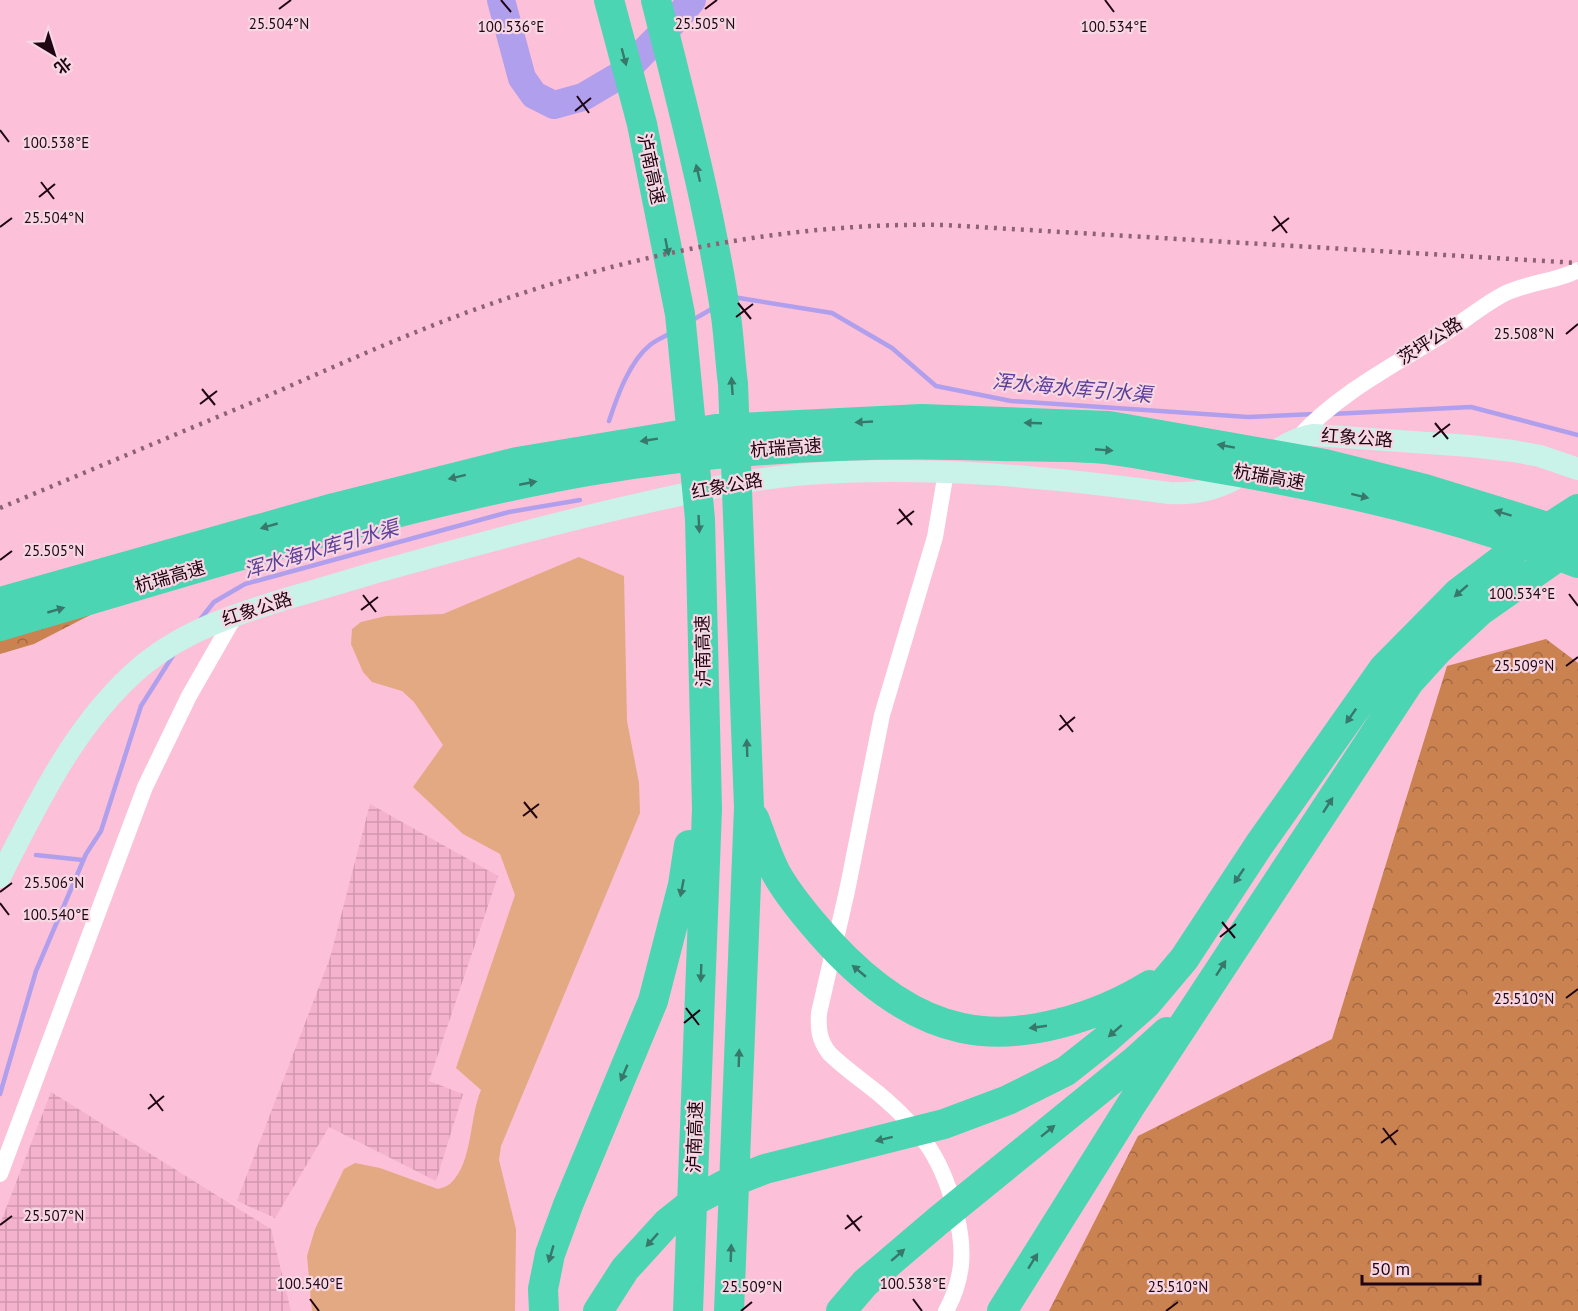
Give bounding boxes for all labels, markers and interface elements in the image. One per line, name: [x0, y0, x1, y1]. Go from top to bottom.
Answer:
text: 25.504°N: [249, 14, 309, 33]
text: 25.505°N: [675, 14, 735, 33]
text: 100.536°E: [478, 17, 544, 36]
text: 100.534°E: [1081, 17, 1147, 36]
north arrow: [24, 24, 84, 84]
one-way arrow: [620, 48, 629, 66]
text: 北: [51, 53, 76, 79]
street label: 泸南高速: [633, 131, 670, 207]
text: 100.538°E: [23, 133, 89, 152]
one-way arrow: [692, 163, 702, 182]
text: 25.504°N: [24, 208, 84, 227]
one-way arrow: [663, 237, 672, 256]
street label: 茨坪公路: [1393, 312, 1466, 369]
text: 25.508°N: [1494, 324, 1554, 343]
water label: 浑水海水库引水渠: [991, 368, 1156, 408]
one-way arrow: [728, 376, 737, 395]
one-way arrow: [854, 417, 873, 426]
one-way arrow: [1023, 419, 1042, 428]
street label: 红象公路: [1320, 424, 1394, 451]
street label: 杭瑞高速: [749, 434, 823, 461]
one-way arrow: [639, 436, 658, 445]
one-way arrow: [1216, 442, 1235, 451]
one-way arrow: [1094, 445, 1113, 455]
street label: 杭瑞高速: [1232, 459, 1307, 494]
street label: 红象公路: [689, 468, 764, 503]
one-way arrow: [448, 472, 467, 482]
one-way arrow: [519, 478, 538, 487]
one-way arrow: [1350, 491, 1369, 501]
one-way arrow: [1494, 508, 1512, 517]
water label: 浑水海水库引水渠: [241, 514, 404, 584]
one-way arrow: [695, 514, 704, 533]
one-way arrow: [260, 522, 278, 531]
text: 25.505°N: [24, 541, 84, 560]
street label: 杭瑞高速: [132, 556, 208, 597]
one-way arrow: [1453, 584, 1469, 597]
text: 100.534°E: [1489, 584, 1555, 603]
street label: 红象公路: [219, 586, 295, 631]
one-way arrow: [47, 605, 65, 614]
street label: 泸南高速: [690, 615, 715, 687]
text: 25.509°N: [1494, 656, 1554, 675]
one-way arrow: [1345, 708, 1357, 724]
one-way arrow: [742, 739, 751, 758]
one-way arrow: [1322, 798, 1334, 814]
one-way arrow: [1233, 867, 1245, 883]
text: 25.506°N: [24, 873, 84, 892]
one-way arrow: [677, 878, 686, 897]
text: 100.540°E: [23, 905, 89, 924]
one-way arrow: [1215, 960, 1226, 976]
one-way arrow: [696, 963, 705, 982]
one-way arrow: [852, 965, 867, 978]
text: 25.510°N: [1494, 989, 1554, 1008]
one-way arrow: [1028, 1023, 1047, 1032]
one-way arrow: [1107, 1025, 1123, 1038]
one-way arrow: [734, 1048, 743, 1067]
one-way arrow: [619, 1065, 629, 1083]
street label: 泸南高速: [682, 1101, 707, 1173]
one-way arrow: [1040, 1125, 1056, 1138]
one-way arrow: [875, 1135, 893, 1144]
text: 25.507°N: [24, 1206, 84, 1225]
one-way arrow: [645, 1232, 659, 1247]
one-way arrow: [726, 1243, 736, 1262]
one-way arrow: [546, 1245, 555, 1263]
scale bar: [1362, 1248, 1480, 1286]
one-way arrow: [890, 1249, 906, 1262]
one-way arrow: [1027, 1253, 1038, 1270]
text: 50 m: [1371, 1257, 1410, 1280]
text: 100.540°E: [277, 1274, 343, 1293]
text: 100.538°E: [880, 1274, 946, 1293]
text: 25.509°N: [722, 1277, 782, 1296]
text: 25.510°N: [1148, 1277, 1208, 1296]

